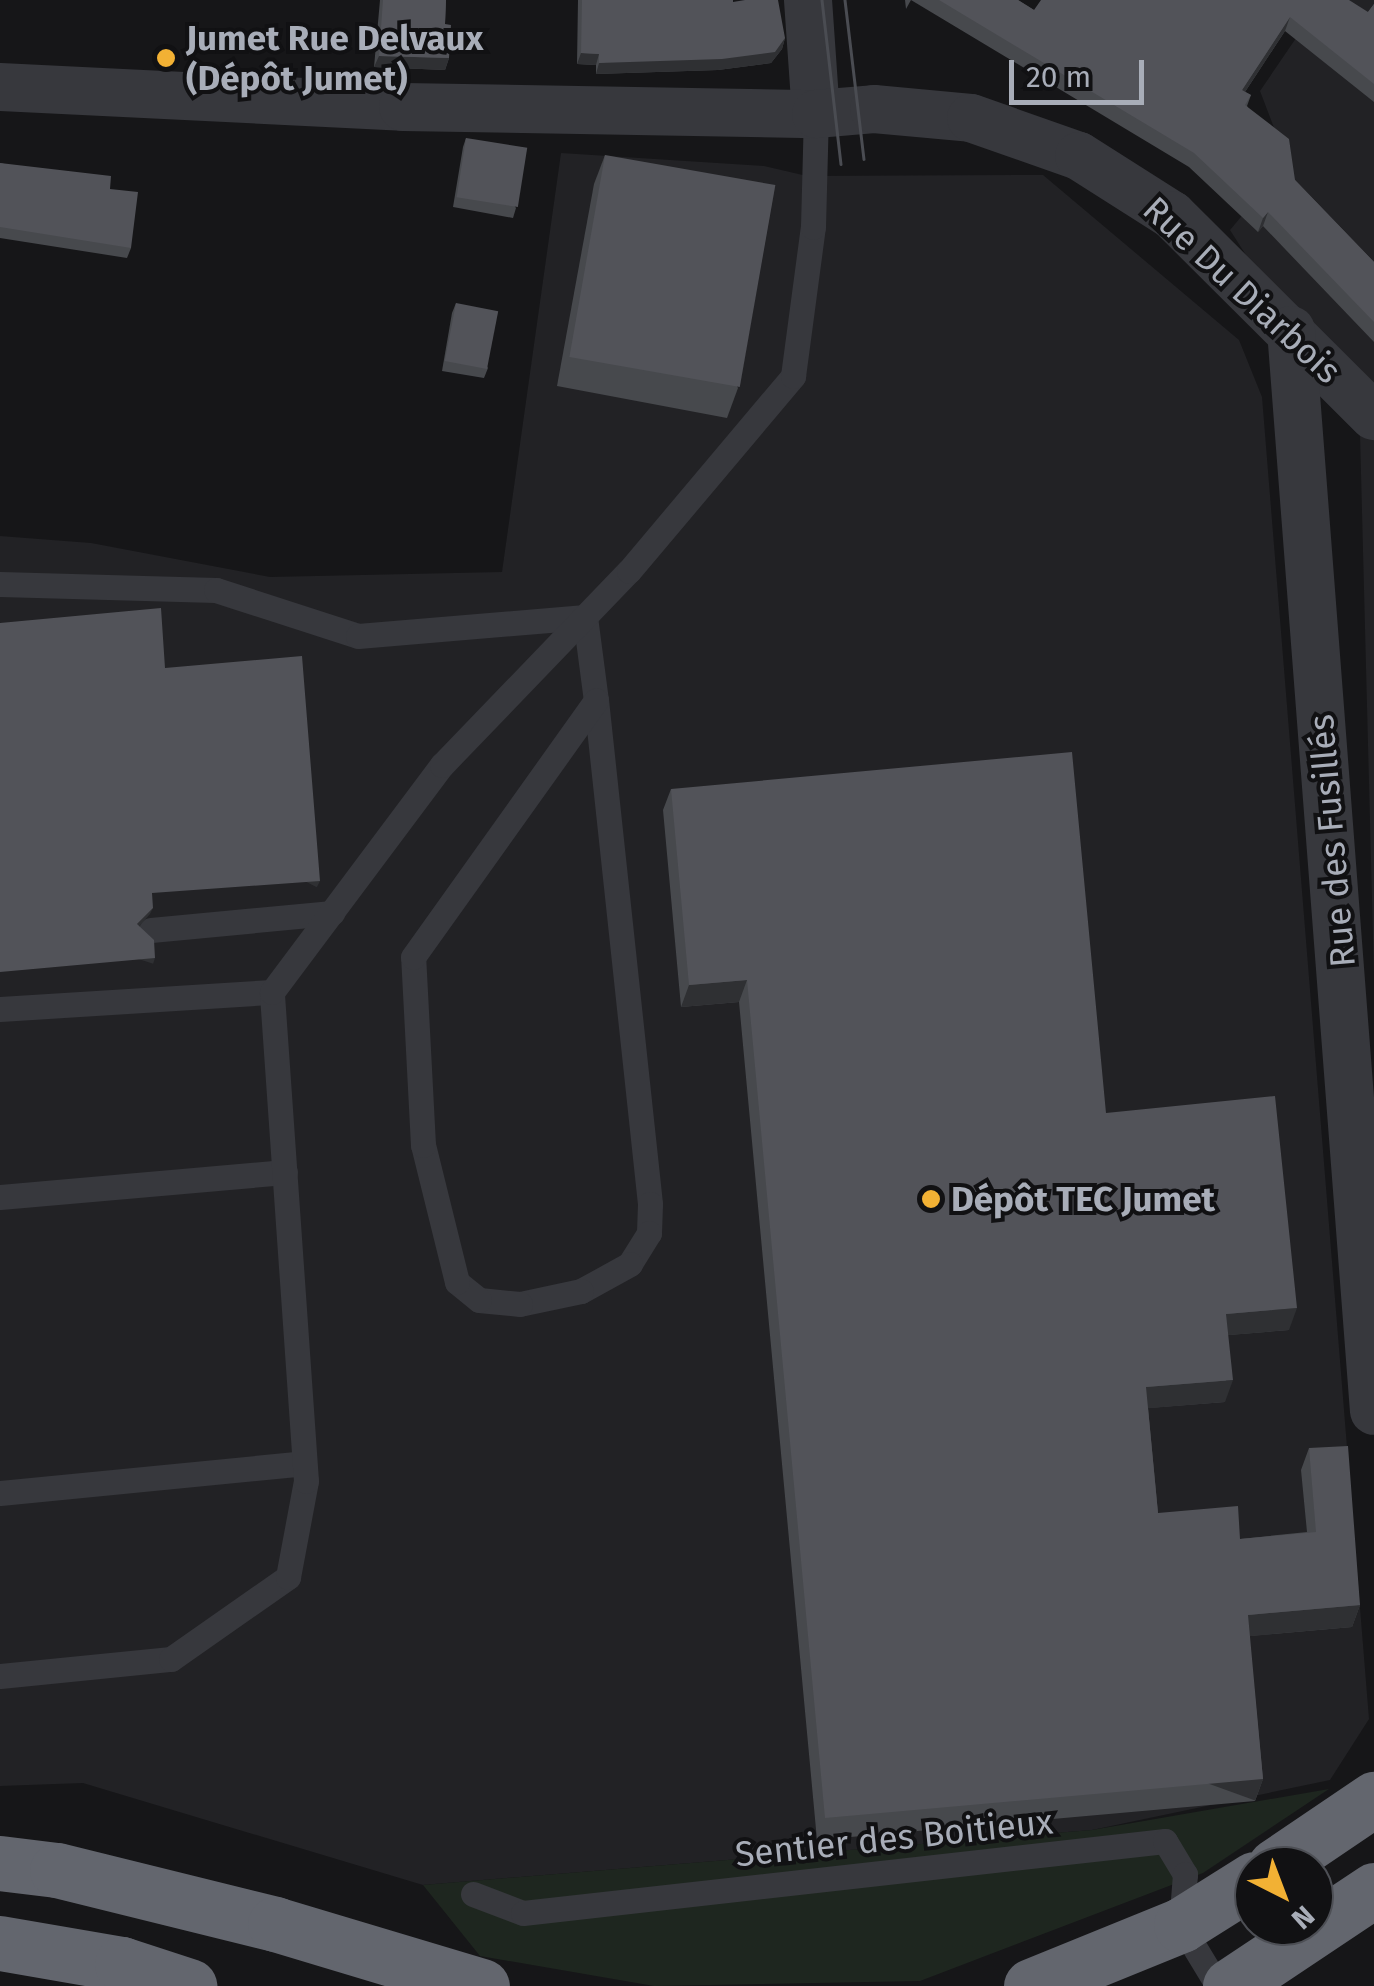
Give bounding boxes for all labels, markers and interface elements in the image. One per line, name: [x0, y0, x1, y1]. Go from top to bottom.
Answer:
place label: Jumet Rue Delvaux (Dépôt Jumet): [186, 17, 483, 99]
scale bar: [1014, 40, 1149, 102]
marker: Jumet Rue Delvaux (Dépôt Jumet): [155, 47, 177, 69]
text: 20 m: [1026, 59, 1091, 95]
street label: Rue Du Diarbois: [1135, 188, 1349, 392]
street label: Rue des Fusillés: [1300, 713, 1364, 969]
place label: Dépôt TEC Jumet: [951, 1178, 1215, 1220]
marker: Dépôt TEC Jumet: [920, 1188, 942, 1210]
street label: Sentier des Boitieux: [733, 1800, 1055, 1876]
north arrow: [1234, 1846, 1334, 1946]
text: N: [1285, 1899, 1321, 1936]

